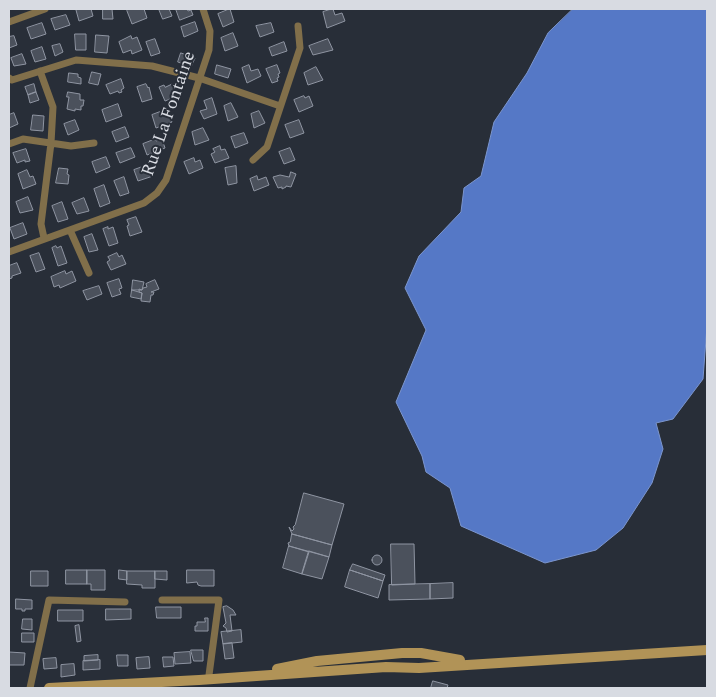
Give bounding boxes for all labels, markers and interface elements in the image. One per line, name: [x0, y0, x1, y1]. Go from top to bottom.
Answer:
street label: Rue La Fontaine: [139, 49, 201, 179]

